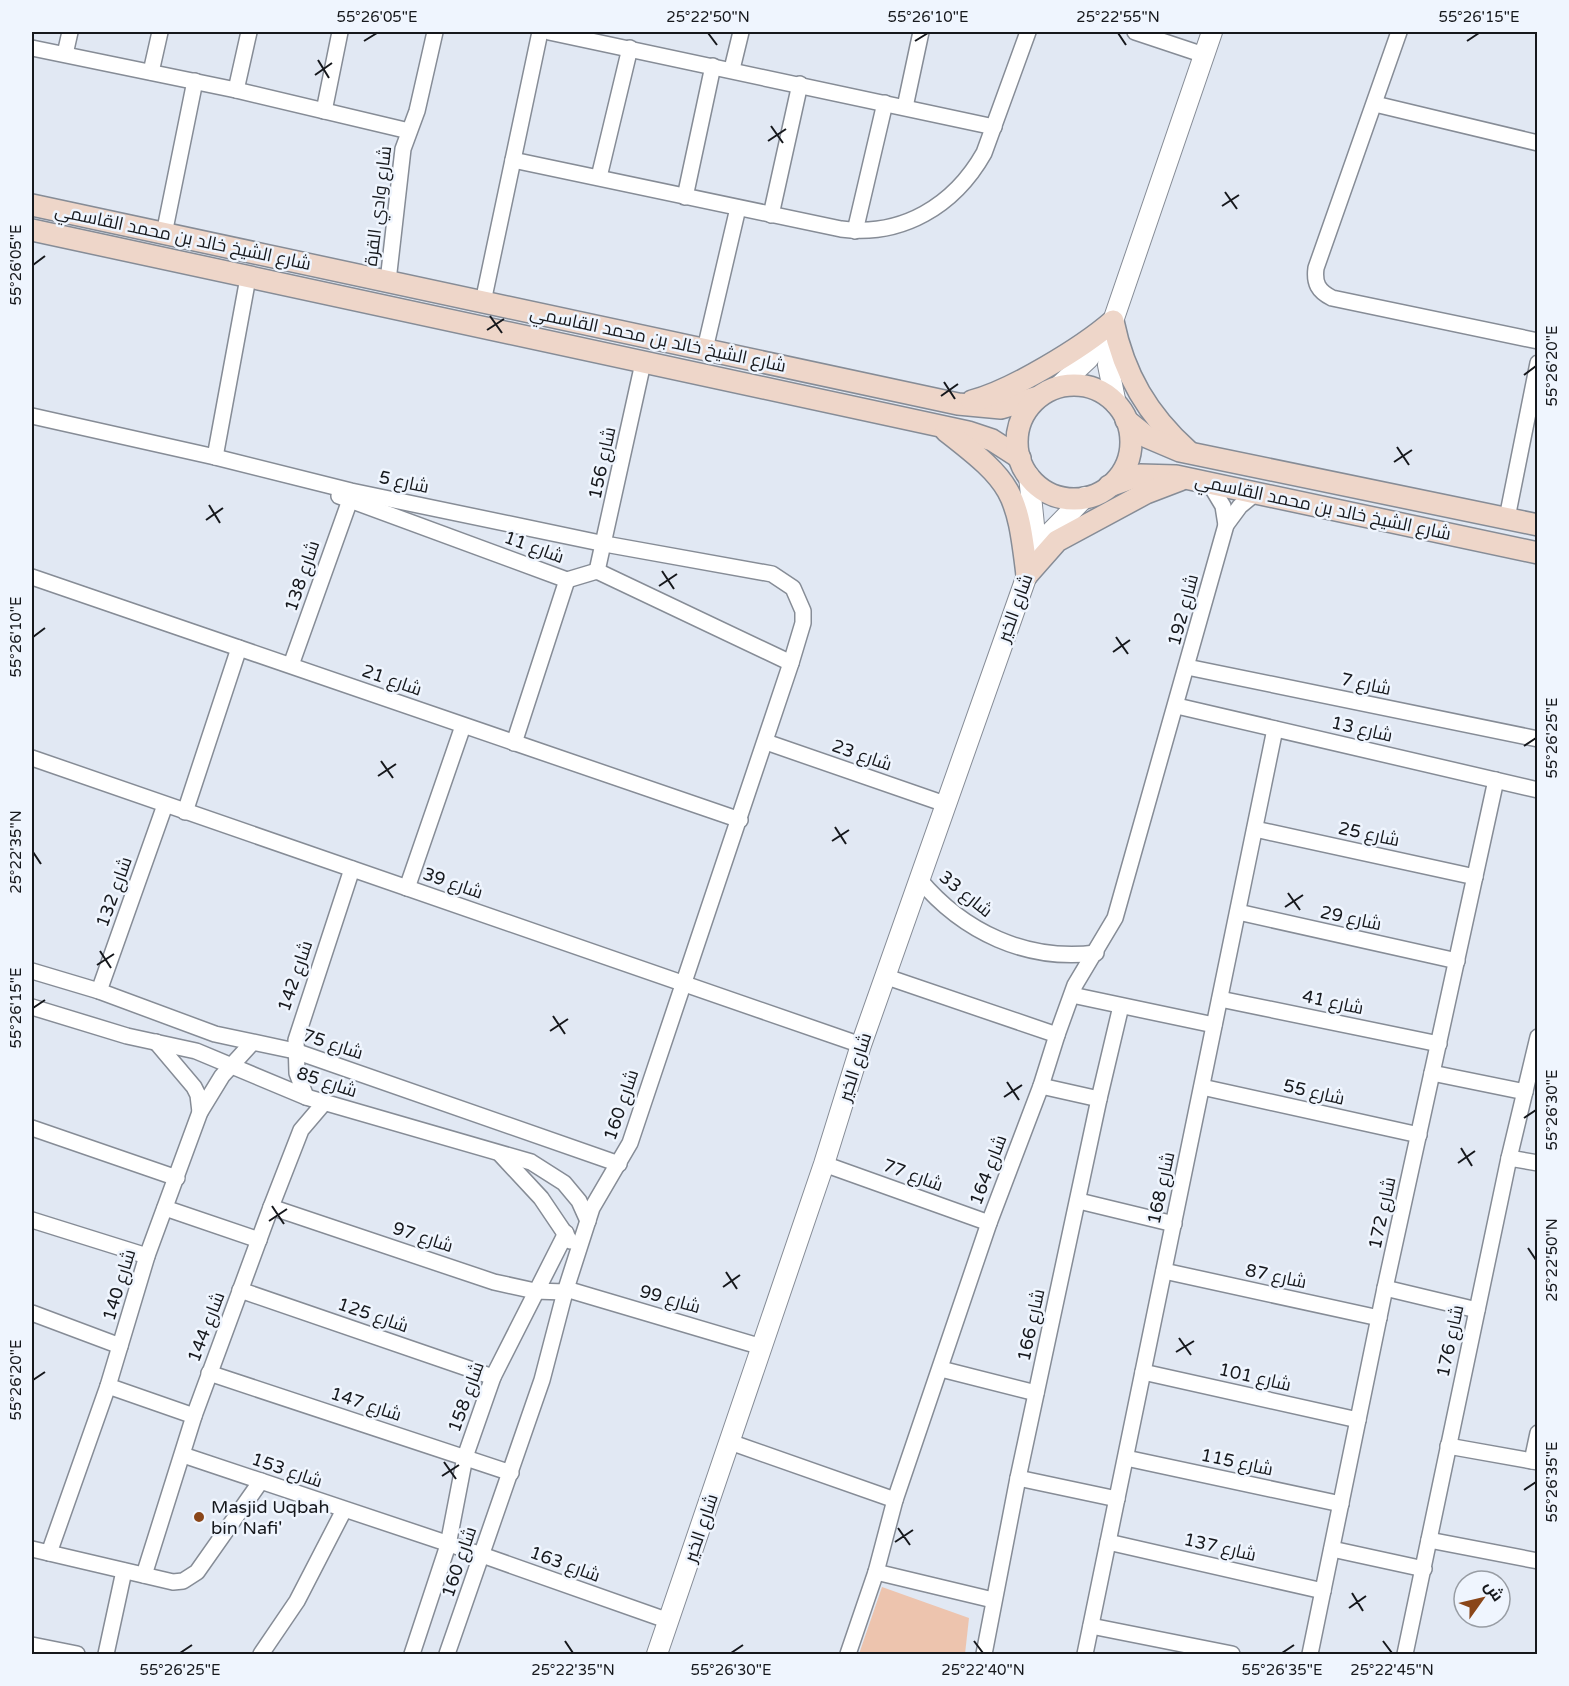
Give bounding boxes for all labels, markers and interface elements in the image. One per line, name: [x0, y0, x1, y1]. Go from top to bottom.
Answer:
text: 55°26'05"E: [337, 8, 417, 26]
text: 25°22'50"N: [666, 8, 750, 26]
text: 55°26'10"E: [888, 8, 968, 26]
text: 25°22'55"N: [1076, 8, 1160, 26]
text: 55°26'15"E: [1439, 8, 1519, 26]
street label: شارع وادي القرة: [360, 145, 399, 268]
street label: شارع الشيخ خالد بن محمد القاسمي: [52, 199, 313, 278]
text: 55°26'05"E: [7, 225, 25, 305]
street label: شارع الشيخ خالد بن محمد القاسمي: [527, 301, 788, 380]
text: 55°26'20"E: [1543, 326, 1561, 406]
street label: شارع 156: [584, 425, 621, 501]
street label: شارع 5: [377, 466, 431, 499]
street label: شارع الشيخ خالد بن محمد القاسمي: [1192, 469, 1453, 548]
street label: شارع 11: [501, 526, 567, 569]
street label: شارع 138: [280, 538, 325, 615]
street label: شارع الخير: [992, 571, 1038, 646]
street label: شارع 192: [1163, 572, 1204, 649]
text: 55°26'10"E: [7, 597, 25, 677]
street label: شارع 21: [359, 659, 425, 701]
street label: شارع 7: [1339, 668, 1393, 701]
text: 55°26'25"E: [1543, 698, 1561, 778]
street label: شارع 13: [1329, 711, 1395, 748]
street label: شارع 23: [829, 734, 895, 776]
text: 25°22'35"N: [7, 810, 25, 894]
street label: شارع 25: [1336, 817, 1402, 852]
street label: شارع 132: [91, 854, 138, 931]
street label: شارع 39: [420, 862, 486, 904]
street label: شارع 33: [934, 866, 997, 923]
street label: شارع 29: [1318, 901, 1384, 936]
street label: شارع 142: [273, 938, 318, 1015]
text: 55°26'15"E: [7, 968, 25, 1048]
street label: شارع 41: [1300, 985, 1366, 1020]
street label: شارع 75: [300, 1024, 366, 1065]
street label: شارع الخير: [833, 1030, 877, 1105]
street label: شارع 85: [294, 1062, 360, 1103]
street label: شارع 160: [599, 1067, 644, 1144]
text: 55°26'30"E: [1543, 1070, 1561, 1150]
street label: شارع 55: [1281, 1074, 1347, 1111]
street label: شارع 164: [965, 1132, 1012, 1209]
street label: شارع 168: [1143, 1150, 1180, 1226]
street label: شارع 77: [880, 1154, 946, 1197]
street label: شارع 172: [1364, 1175, 1401, 1251]
street label: شارع 97: [390, 1217, 456, 1258]
text: 25°22'50"N: [1543, 1218, 1561, 1302]
street label: شارع 140: [98, 1247, 141, 1324]
street label: شارع 87: [1243, 1259, 1309, 1294]
street label: شارع 99: [637, 1280, 703, 1319]
street label: شارع 166: [1013, 1287, 1050, 1363]
street label: شارع 144: [183, 1289, 230, 1366]
street label: شارع 125: [334, 1293, 411, 1338]
street label: شارع 176: [1432, 1303, 1469, 1379]
text: 55°26'20"E: [7, 1340, 25, 1420]
street label: شارع 101: [1217, 1358, 1293, 1397]
street label: شارع 158: [443, 1359, 490, 1436]
street label: شارع 147: [327, 1382, 404, 1427]
text: 55°26'35"E: [1543, 1442, 1561, 1522]
street label: شارع 115: [1199, 1444, 1275, 1481]
street label: شارع 153: [248, 1448, 325, 1493]
street label: شارع الخير: [679, 1491, 724, 1566]
place label: Masjid Uqbah bin Nafi': [211, 1496, 329, 1539]
marker: Masjid Uqbah bin Nafi': [192, 1510, 206, 1524]
street label: شارع 160: [437, 1524, 482, 1601]
street label: شارع 137: [1182, 1528, 1258, 1567]
street label: شارع 163: [526, 1541, 603, 1588]
north arrow: [1452, 1569, 1512, 1629]
text: ش: [1480, 1577, 1508, 1605]
text: 55°26'25"E: [140, 1661, 220, 1679]
text: 25°22'35"N: [531, 1661, 615, 1679]
text: 55°26'30"E: [691, 1661, 771, 1679]
text: 25°22'40"N: [941, 1661, 1025, 1679]
text: 55°26'35"E: [1242, 1661, 1322, 1679]
text: 25°22'45"N: [1350, 1661, 1434, 1679]

